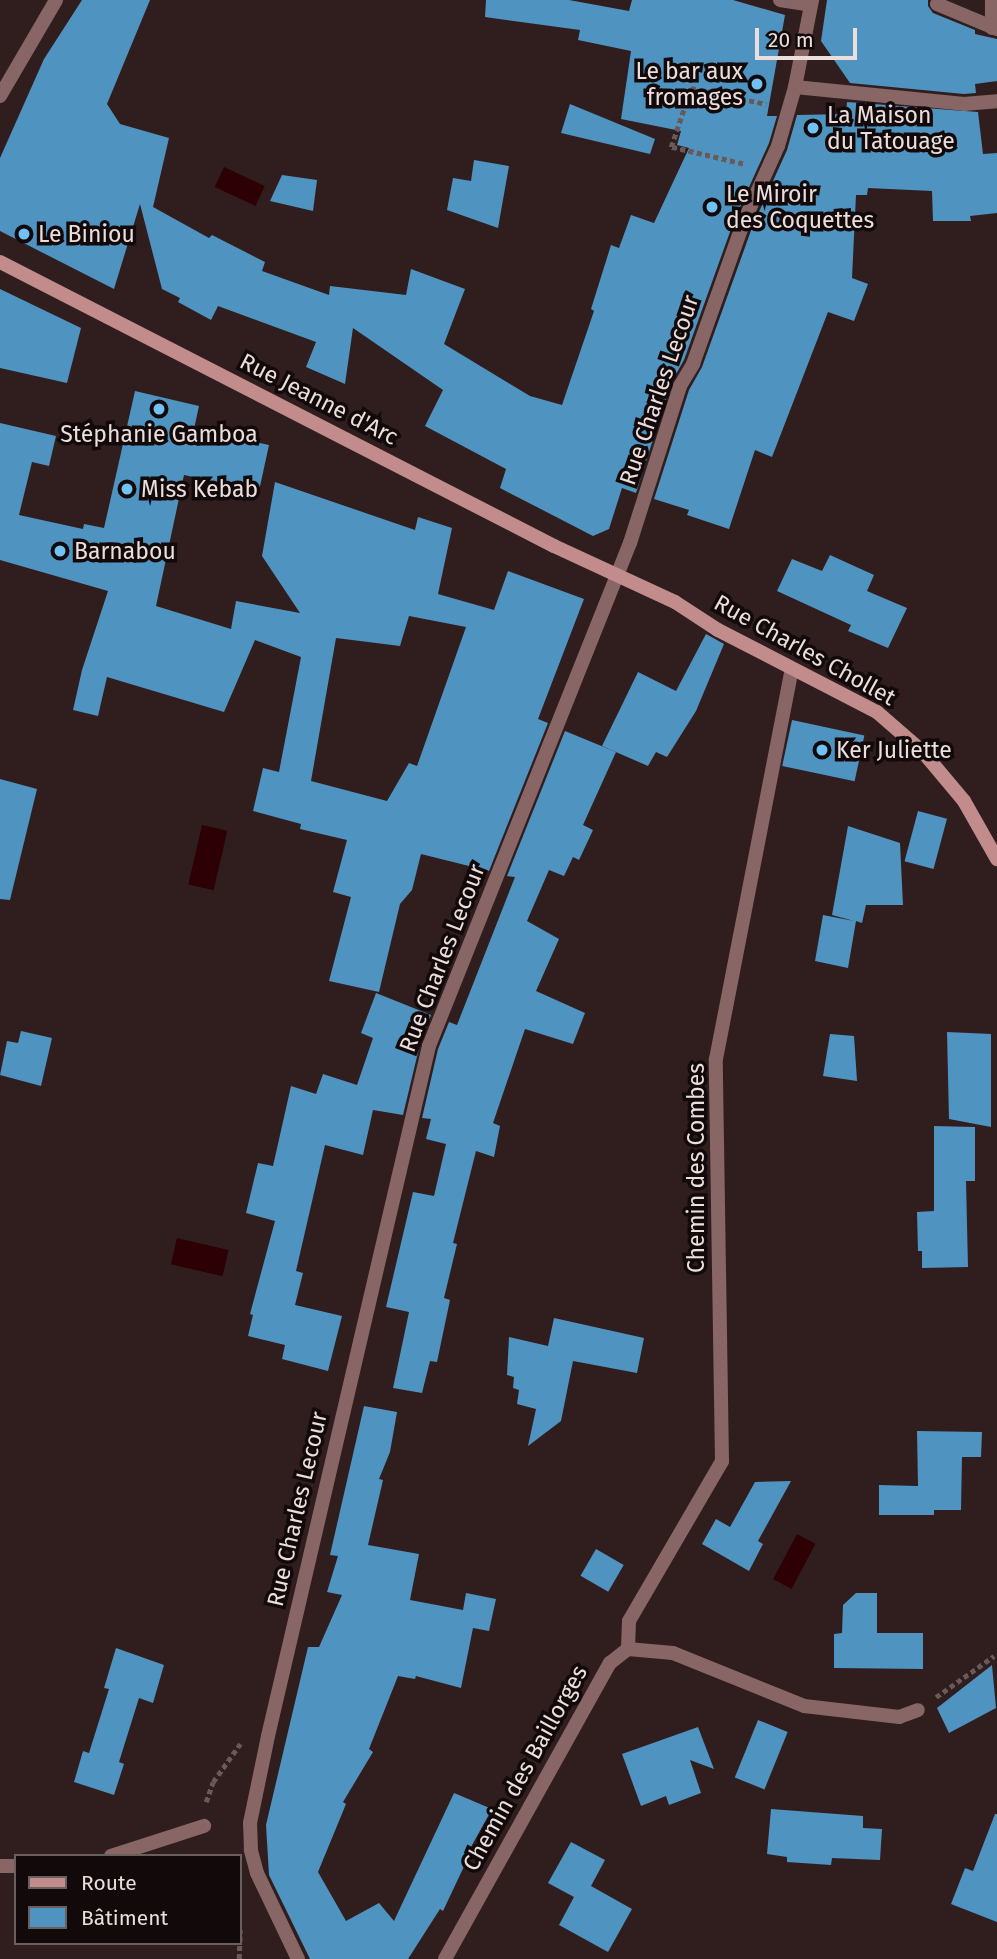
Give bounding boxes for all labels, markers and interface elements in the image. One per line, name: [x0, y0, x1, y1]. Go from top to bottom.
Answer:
scale bar: [759, 14, 860, 58]
text: 20 m: [768, 27, 814, 53]
place label: Le bar aux fromages: [636, 57, 743, 111]
marker: Le bar aux fromages: [749, 76, 765, 92]
place label: La Maison du Tatouage: [827, 101, 955, 155]
marker: La Maison du Tatouage: [805, 120, 821, 136]
place label: Le Miroir des Coquettes: [726, 180, 874, 234]
marker: Le Miroir des Coquettes: [704, 199, 720, 215]
place label: Le Biniou: [38, 220, 135, 248]
marker: Le Biniou: [16, 226, 32, 242]
street label: Rue Charles Lecour: [614, 291, 704, 489]
street label: Rue Jeanne d'Arc: [235, 347, 403, 451]
marker: Stéphanie Gamboa: [151, 401, 167, 417]
place label: Stéphanie Gamboa: [60, 420, 258, 448]
place label: Miss Kebab: [141, 475, 258, 503]
marker: Miss Kebab: [119, 481, 135, 497]
place label: Barnabou: [74, 537, 176, 565]
marker: Barnabou: [52, 543, 68, 559]
street label: Rue Charles Chollet: [709, 589, 901, 711]
place label: Ker Juliette: [836, 736, 952, 764]
marker: Ker Juliette: [814, 742, 830, 758]
street label: Rue Charles Lecour: [393, 860, 491, 1056]
street label: Chemin des Combes: [682, 1063, 710, 1273]
street label: Rue Charles Lecour: [261, 1409, 333, 1609]
street label: Chemin des Baillorges: [457, 1660, 593, 1876]
legend: [14, 1854, 242, 1945]
text: Route: [81, 1870, 137, 1896]
text: Bâtiment: [81, 1905, 168, 1931]

